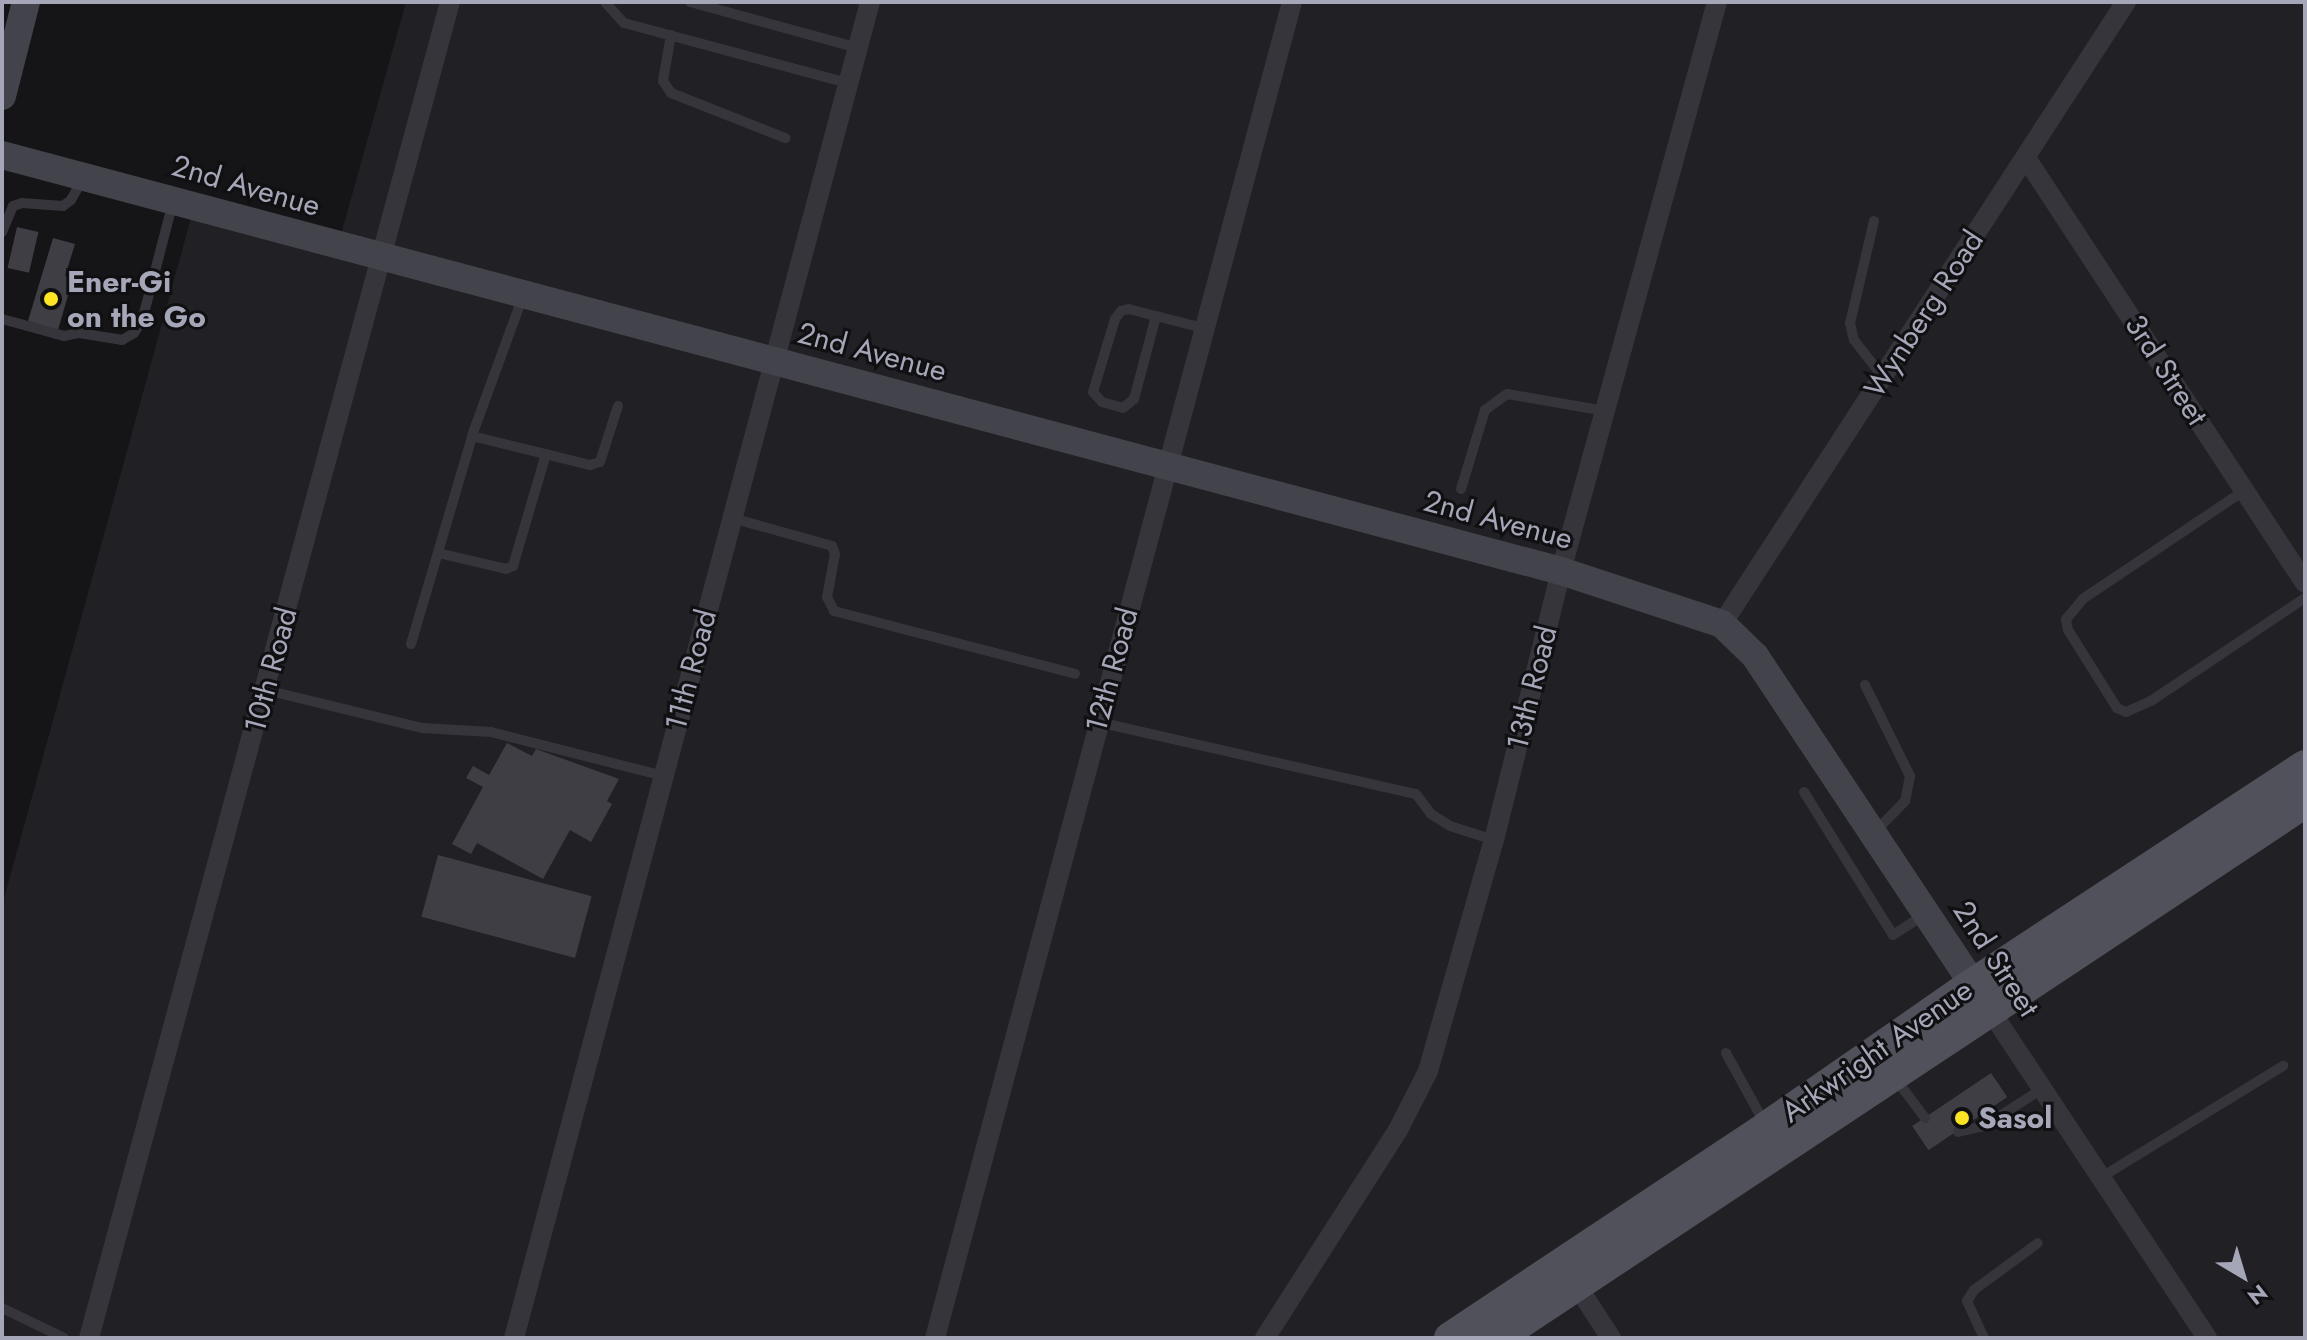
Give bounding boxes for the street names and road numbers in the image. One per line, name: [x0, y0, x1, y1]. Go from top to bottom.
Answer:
street label: 2nd Avenue: [168, 148, 324, 224]
street label: Wynberg Road: [1857, 224, 1991, 404]
street label: 3rd Street: [2117, 308, 2215, 432]
street label: 2nd Avenue: [794, 315, 950, 389]
street label: 2nd Avenue: [1420, 483, 1576, 557]
street label: 10th Road: [237, 603, 305, 737]
street label: 12th Road: [1078, 604, 1146, 736]
street label: 11th Road: [658, 606, 724, 734]
street label: 13th Road: [1499, 622, 1565, 754]
street label: 2nd Street: [1945, 894, 2047, 1024]
street label: Arkwright Avenue: [1775, 972, 1979, 1130]

